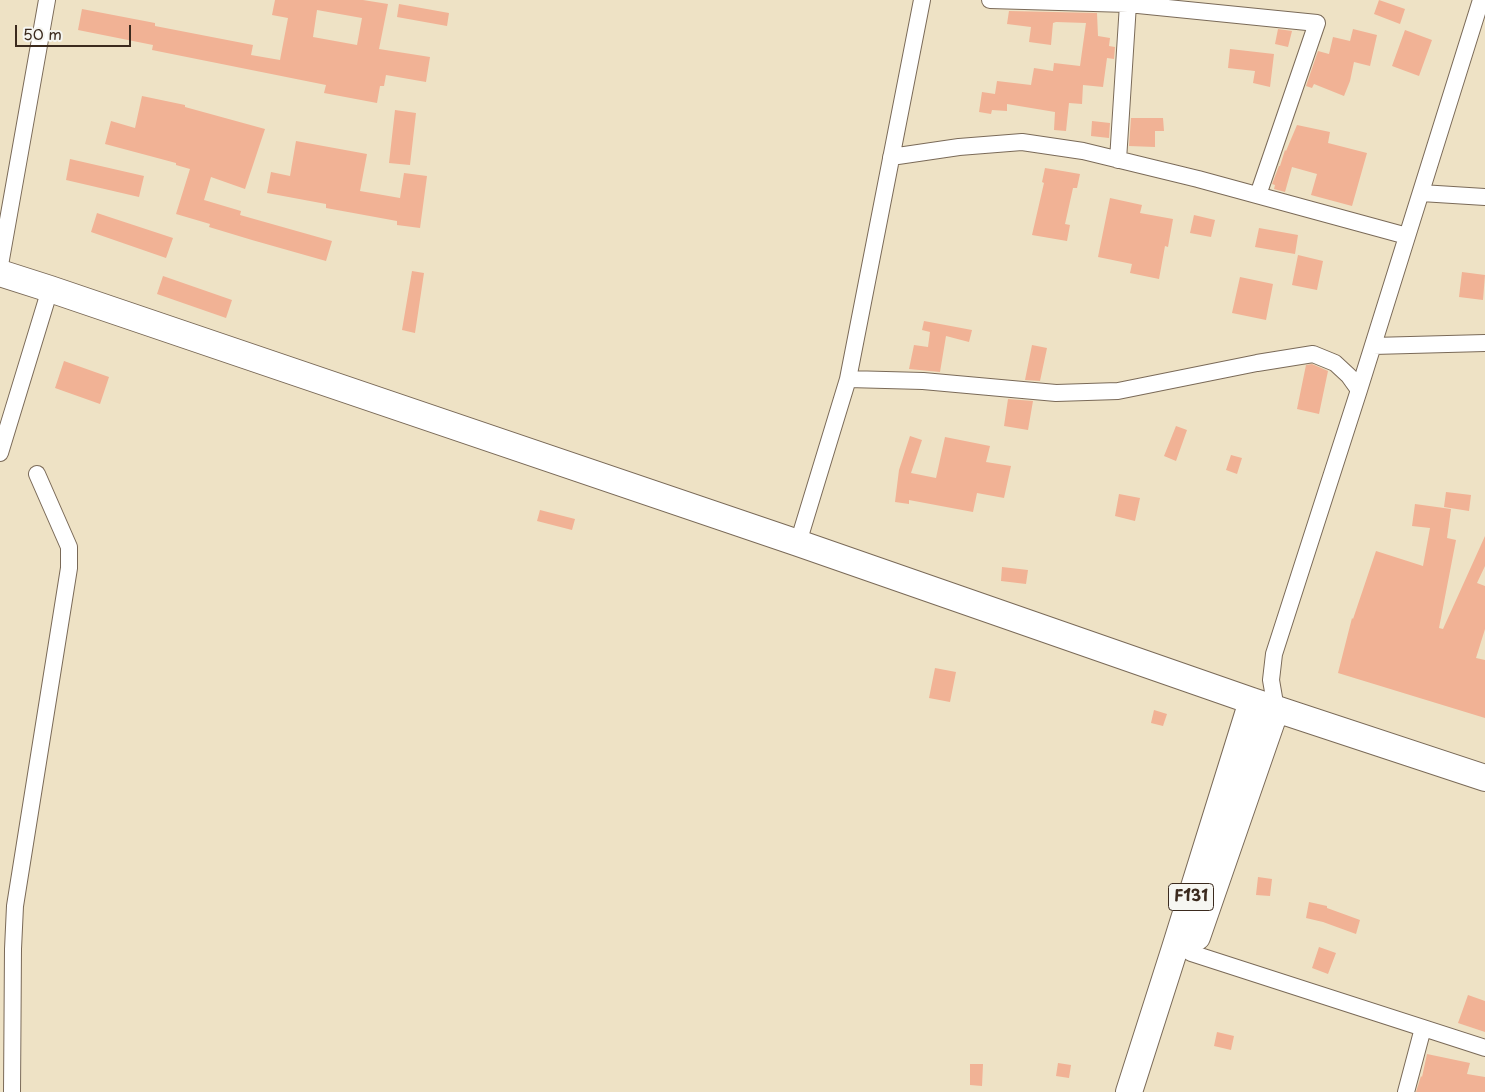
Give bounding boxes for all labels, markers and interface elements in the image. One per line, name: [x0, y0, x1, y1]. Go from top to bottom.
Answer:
scale bar: [18, 15, 134, 47]
text: 50 m: [23, 22, 62, 45]
road number: F131: [1168, 884, 1214, 910]

